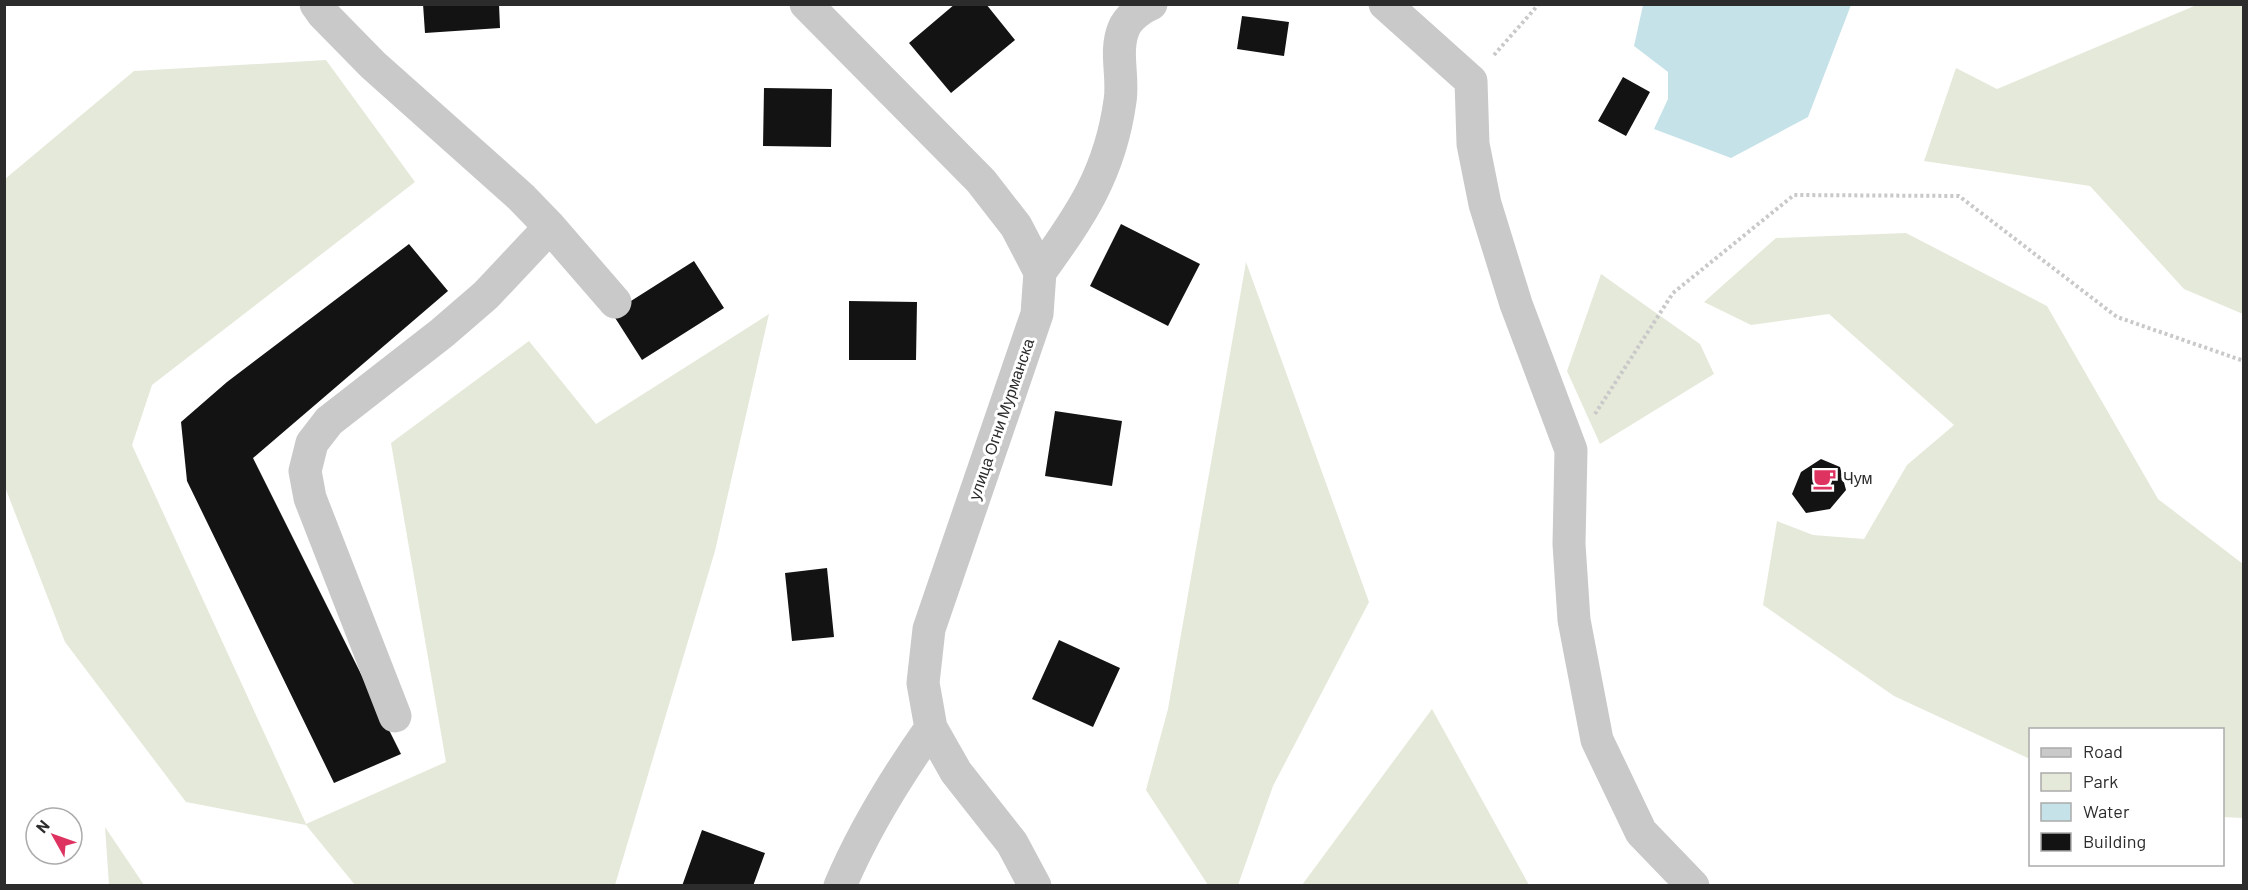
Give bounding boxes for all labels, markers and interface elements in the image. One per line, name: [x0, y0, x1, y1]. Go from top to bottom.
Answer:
street label: улица Огни Мурманска: [964, 335, 1037, 502]
cafe icon: Чум: [1812, 465, 1838, 491]
place label: Чум: [1843, 468, 1872, 487]
legend: [2029, 728, 2224, 866]
text: Road: [2083, 740, 2123, 762]
text: Park: [2083, 770, 2118, 792]
text: Water: [2083, 800, 2130, 822]
north arrow: [24, 806, 84, 866]
text: N: [31, 816, 53, 836]
text: Building: [2083, 830, 2146, 852]

